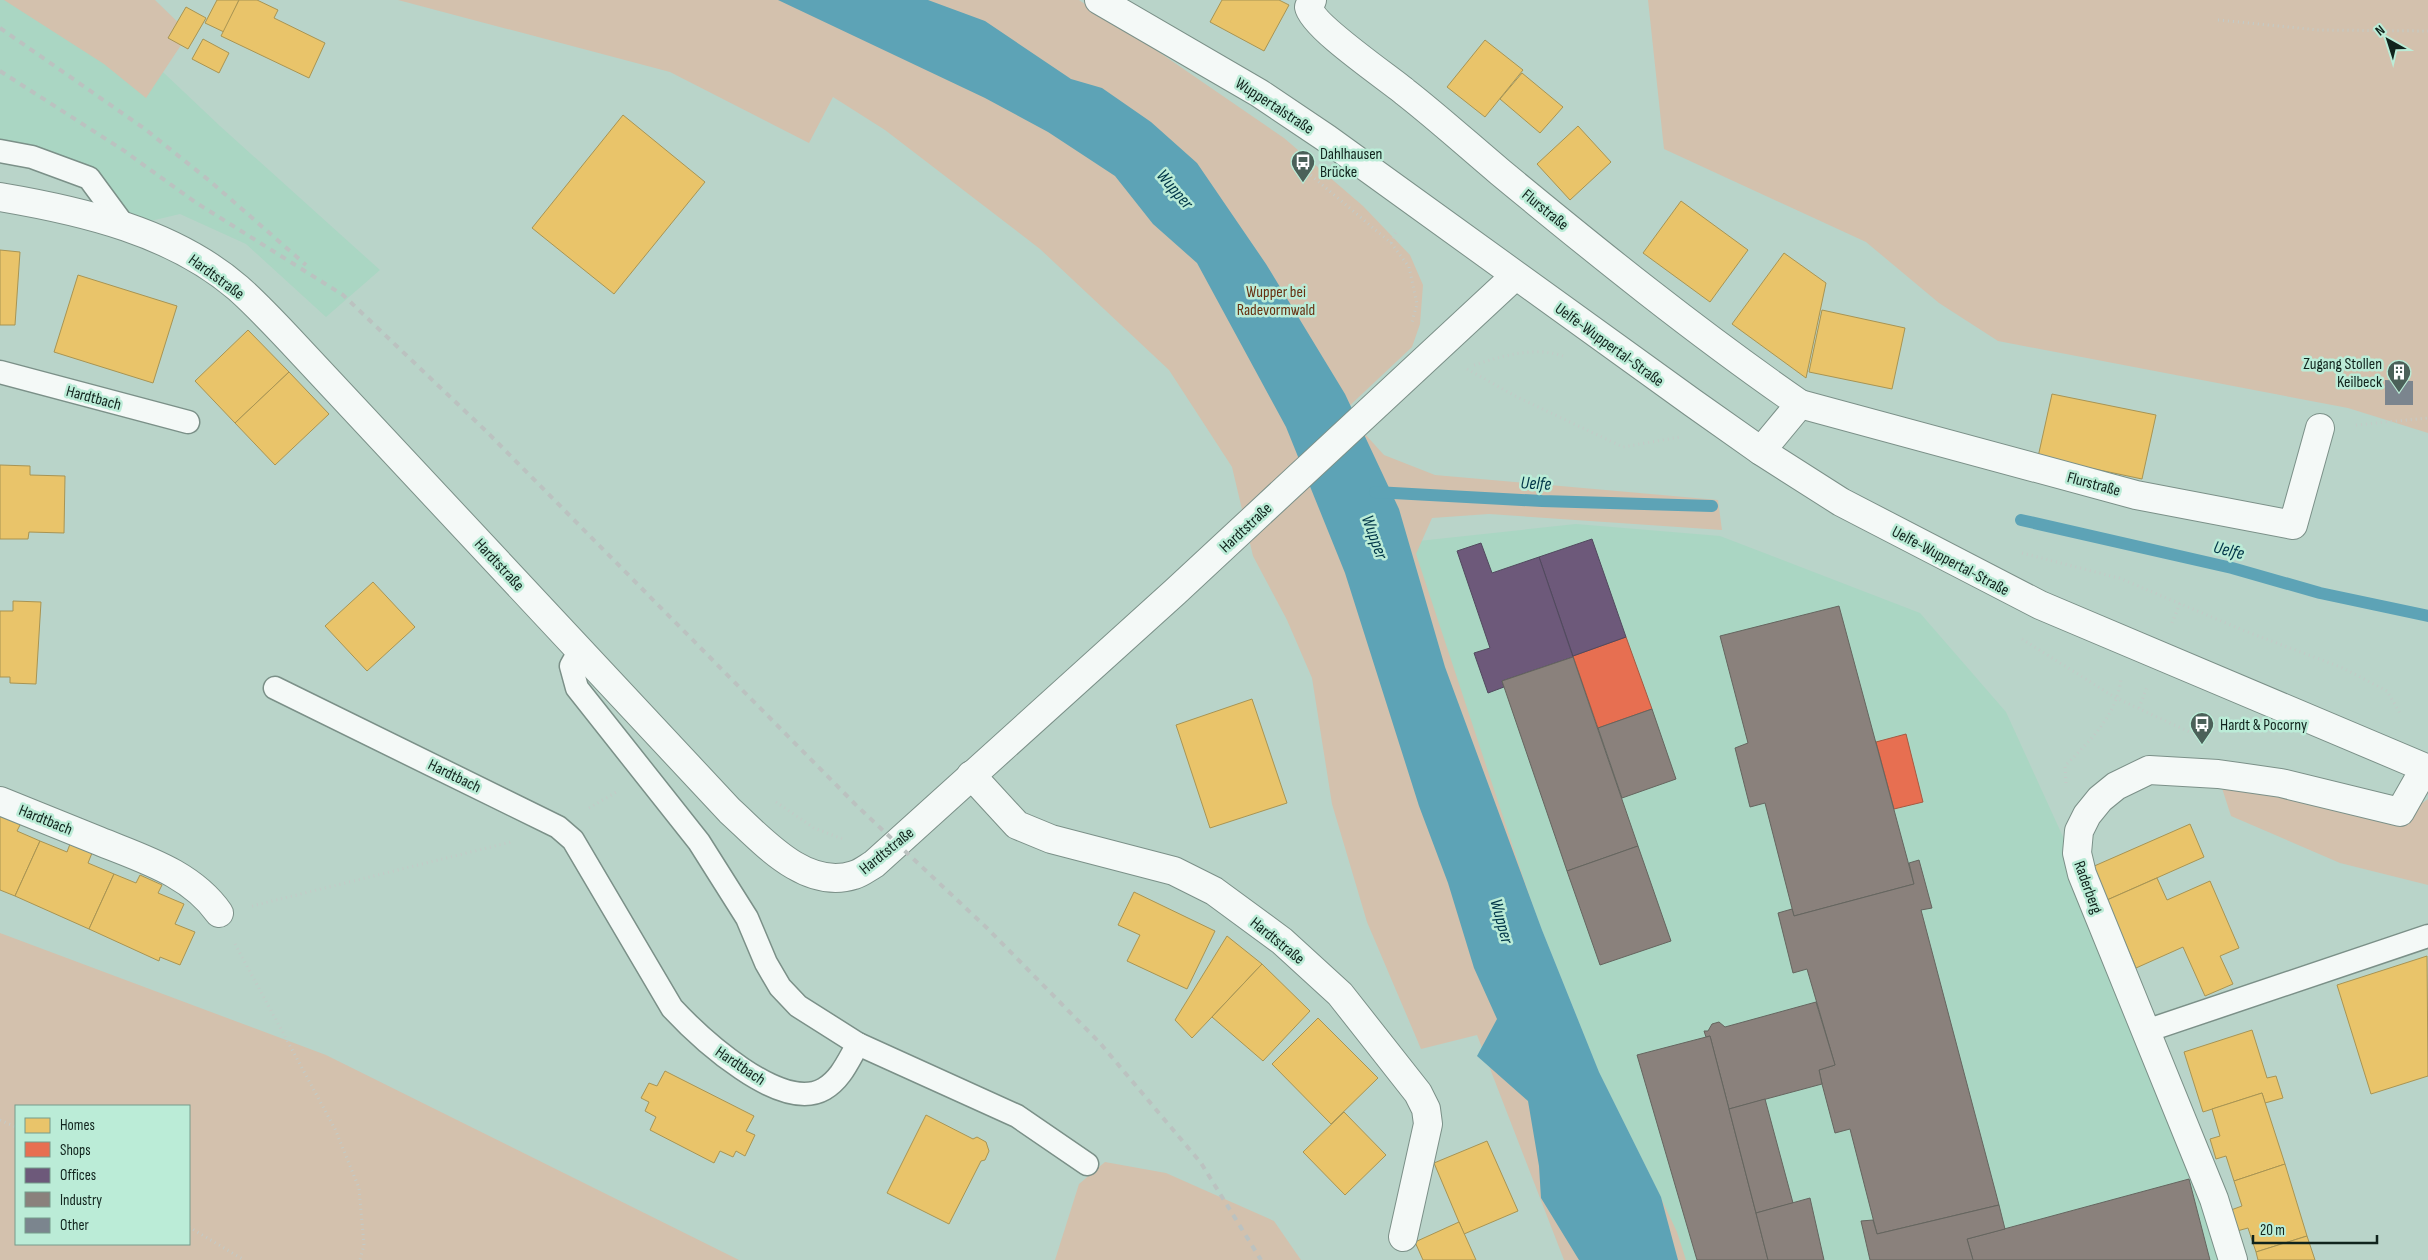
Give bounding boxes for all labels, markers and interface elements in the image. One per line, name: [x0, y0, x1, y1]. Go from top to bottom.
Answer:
north arrow: [2363, 15, 2413, 65]
text: N: [2372, 21, 2388, 39]
street label: Wuppertalstraße: [1231, 74, 1317, 139]
place label: Dahlhausen Brücke: [1320, 145, 1382, 182]
bus stop icon: Dahlhausen Brücke: [1290, 149, 1316, 183]
water label: Wupper: [1152, 165, 1198, 214]
street label: Flurstraße: [1518, 186, 1572, 235]
street label: Hardtstraße: [185, 251, 248, 304]
park label: Wupper bei Radevormwald: [1237, 283, 1315, 320]
street label: Uelfe-Wuppertal-Straße: [1551, 299, 1667, 391]
place label: Zugang Stollen Keilbeck: [2303, 355, 2382, 392]
building icon: Zugang Stollen Keilbeck: [2386, 359, 2412, 393]
street label: Hardtbach: [64, 382, 123, 415]
street label: Flurstraße: [2065, 468, 2122, 501]
water label: Uelfe: [1520, 472, 1552, 495]
street label: Hardtstraße: [1216, 499, 1276, 557]
water label: Wupper: [1357, 512, 1392, 563]
street label: Uelfe-Wuppertal-Straße: [1888, 522, 2012, 600]
street label: Hardtstraße: [470, 535, 528, 595]
water label: Uelfe: [2211, 537, 2246, 564]
bus stop icon: Hardt & Pocorny: [2189, 711, 2215, 745]
place label: Hardt & Pocorny: [2220, 716, 2307, 735]
street label: Hardtbach: [425, 755, 484, 797]
street label: Hardtbach: [16, 801, 75, 840]
street label: Hardtstraße: [856, 824, 918, 879]
street label: Raderberg: [2069, 859, 2106, 916]
water label: Wupper: [1486, 897, 1518, 947]
street label: Hardtstraße: [1246, 914, 1308, 969]
street label: Hardtbach: [712, 1043, 769, 1090]
legend: [15, 1105, 190, 1245]
text: Homes: [60, 1116, 95, 1135]
text: Shops: [60, 1141, 91, 1160]
text: Offices: [60, 1166, 96, 1185]
text: Industry: [60, 1191, 102, 1210]
scale bar: [2253, 1212, 2377, 1244]
text: Other: [60, 1216, 89, 1235]
text: 20 m: [2260, 1221, 2285, 1240]

